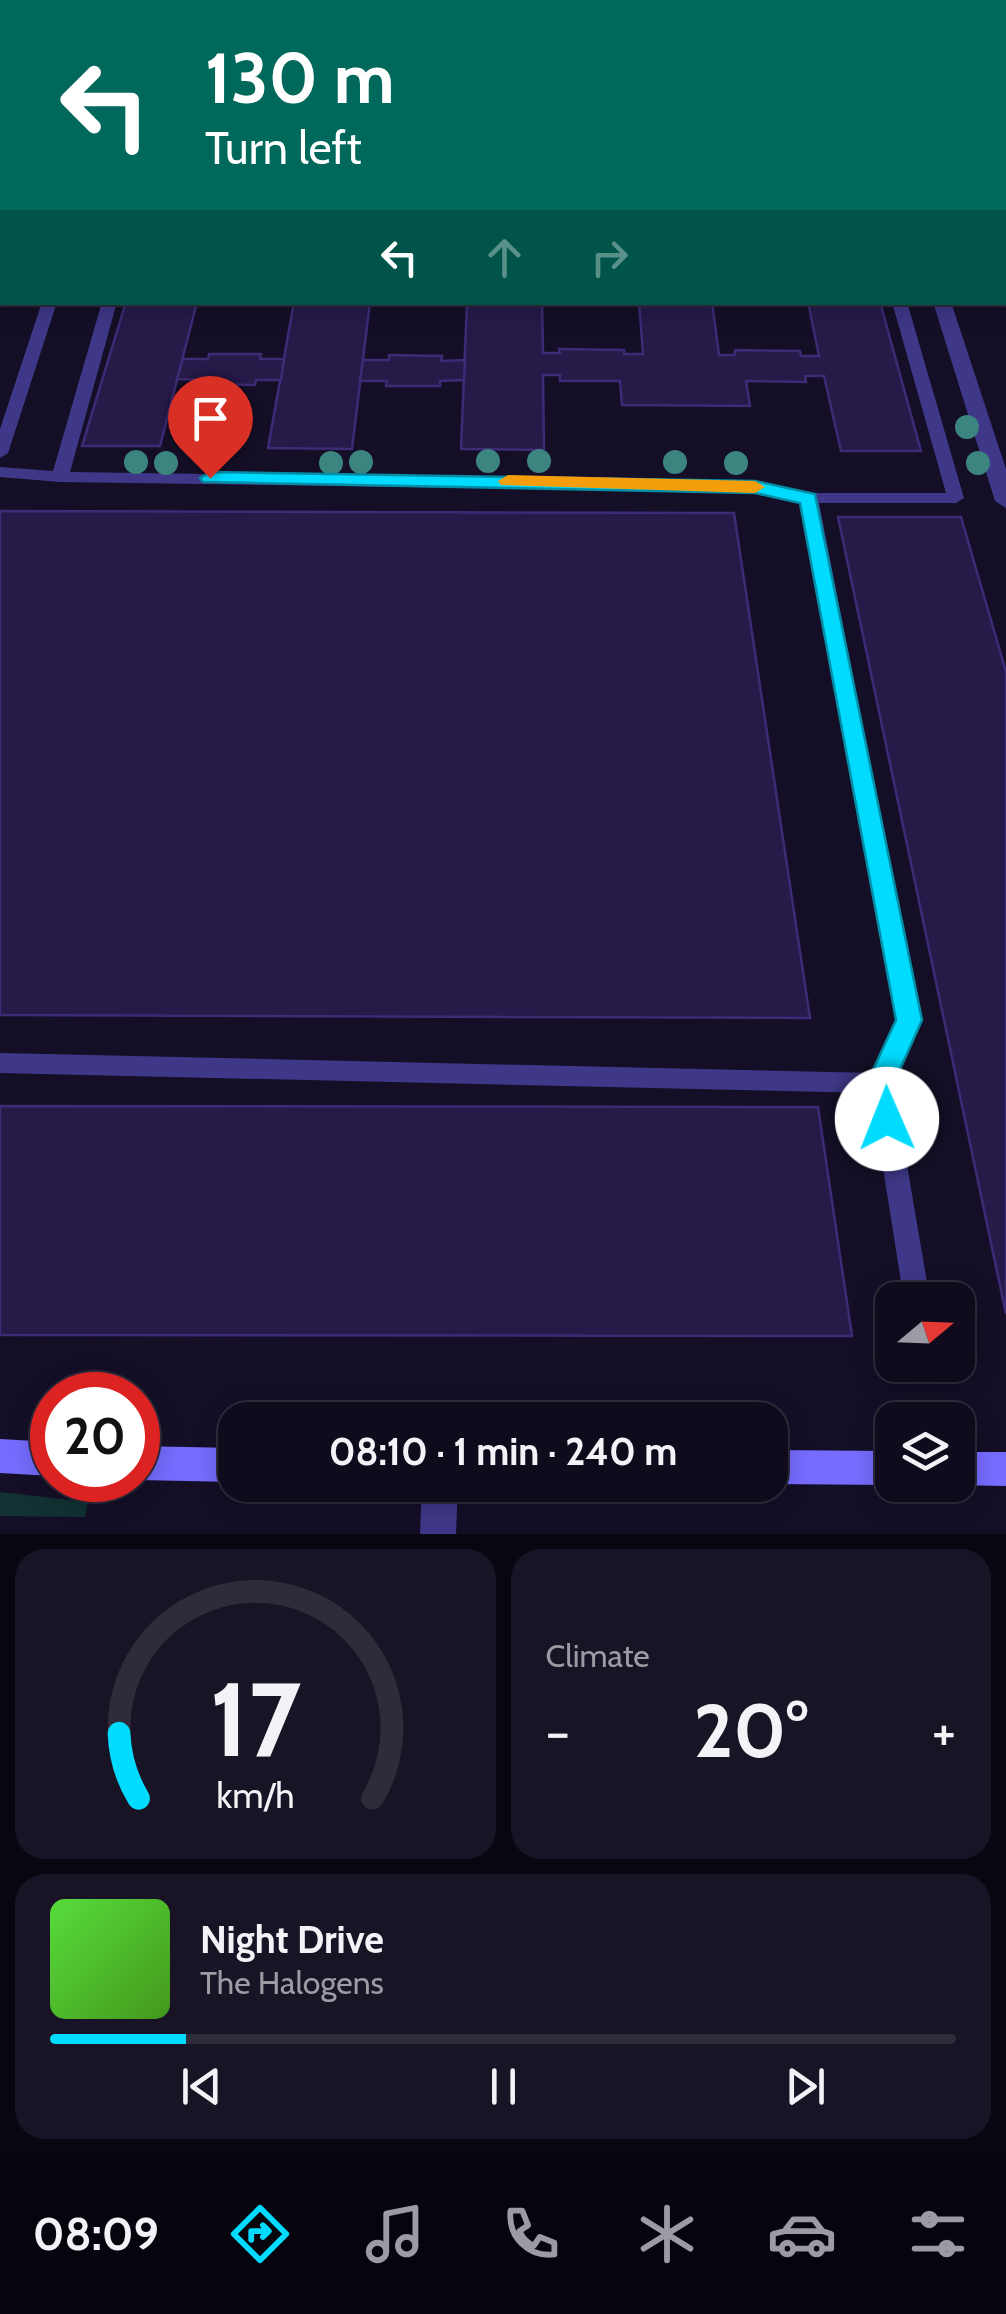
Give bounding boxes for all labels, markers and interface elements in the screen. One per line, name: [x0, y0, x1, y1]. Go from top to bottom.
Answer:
text: 130 m: [205, 35, 395, 121]
icon: left: [40, 40, 170, 170]
text: Turn left: [205, 121, 362, 175]
icon: left: [372, 230, 427, 285]
icon: ahead: [477, 230, 532, 285]
icon: right: [582, 230, 637, 285]
pin: [168, 376, 253, 479]
icon: arrive: [183, 391, 238, 446]
position arrow: [835, 1067, 939, 1171]
north arrow: [875, 1282, 975, 1382]
map controls: [875, 1282, 975, 1502]
speed limit sign: 20: [30, 1372, 160, 1502]
button: layers: [875, 1402, 975, 1502]
text: 08:10 · 1 min · 240 m: [329, 1428, 677, 1475]
text: Climate: [546, 1636, 650, 1675]
text: 17: [210, 1656, 301, 1782]
text: 20°: [694, 1685, 808, 1776]
text: −: [546, 1698, 570, 1765]
text: +: [932, 1698, 956, 1765]
text: km/h: [216, 1774, 294, 1817]
text: Night Drive: [200, 1916, 384, 1963]
text: The Halogens: [200, 1963, 384, 2002]
icon: previous: [174, 2059, 229, 2114]
icon: pause: [476, 2059, 531, 2114]
icon: next: [778, 2059, 833, 2114]
icon: directions: [225, 2199, 295, 2269]
icon: music: [360, 2199, 430, 2269]
icon: phone: [496, 2199, 566, 2269]
icon: climate: [632, 2199, 702, 2269]
icon: car: [767, 2199, 837, 2269]
icon: filters: [903, 2199, 973, 2269]
text: 08:09: [33, 2207, 159, 2261]

